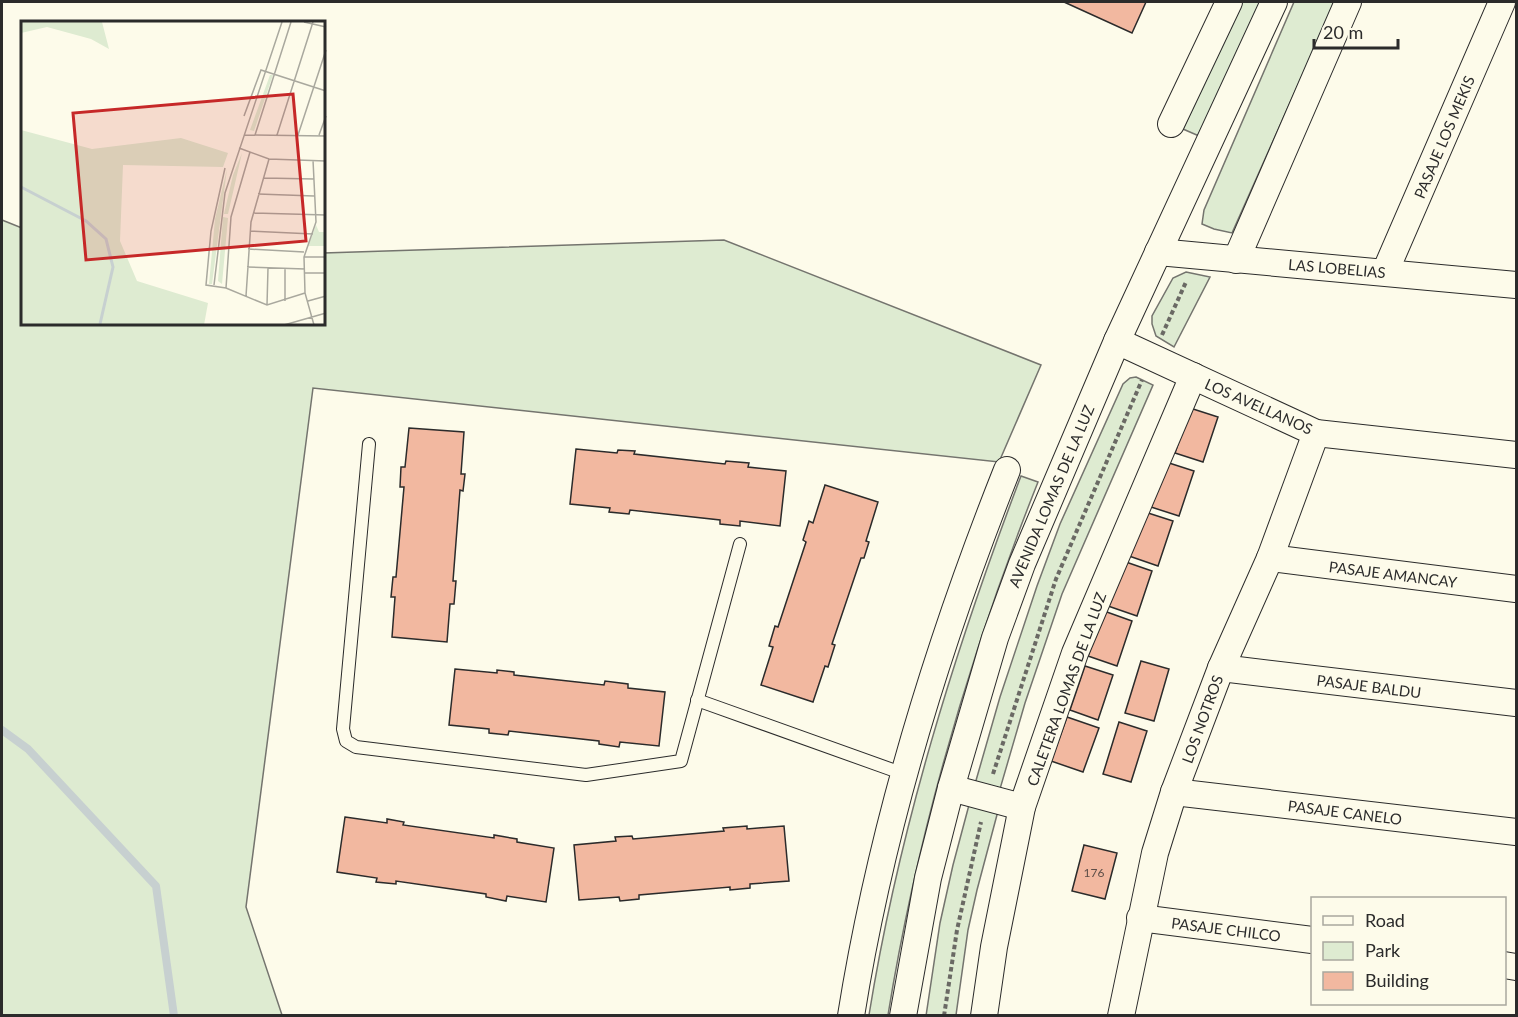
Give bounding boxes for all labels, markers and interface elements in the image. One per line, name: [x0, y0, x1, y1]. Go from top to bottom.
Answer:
scale bar: [1314, 12, 1398, 50]
inset map: [21, 21, 326, 326]
text: 20 m: [1323, 21, 1363, 43]
street label: PASAJE LOS MEKIS: [1410, 73, 1478, 201]
street label: LAS LOBELIAS: [1288, 255, 1386, 281]
street label: LOS AVELLANOS: [1202, 374, 1316, 438]
street label: AVENIDA LOMAS DE LA LUZ: [1004, 402, 1098, 590]
street label: PASAJE AMANCAY: [1328, 557, 1459, 591]
street label: CALETERA LOMAS DE LA LUZ: [1023, 590, 1109, 788]
street label: PASAJE BALDU: [1316, 671, 1422, 701]
street label: LOS NOTROS: [1178, 672, 1226, 766]
street label: PASAJE CANELO: [1287, 796, 1403, 828]
house number: 176: [1084, 865, 1104, 880]
legend: [1311, 897, 1506, 1005]
text: Road: [1365, 909, 1405, 931]
street label: PASAJE CHILCO: [1170, 913, 1282, 945]
text: Park: [1365, 939, 1401, 961]
text: Building: [1365, 969, 1429, 991]

